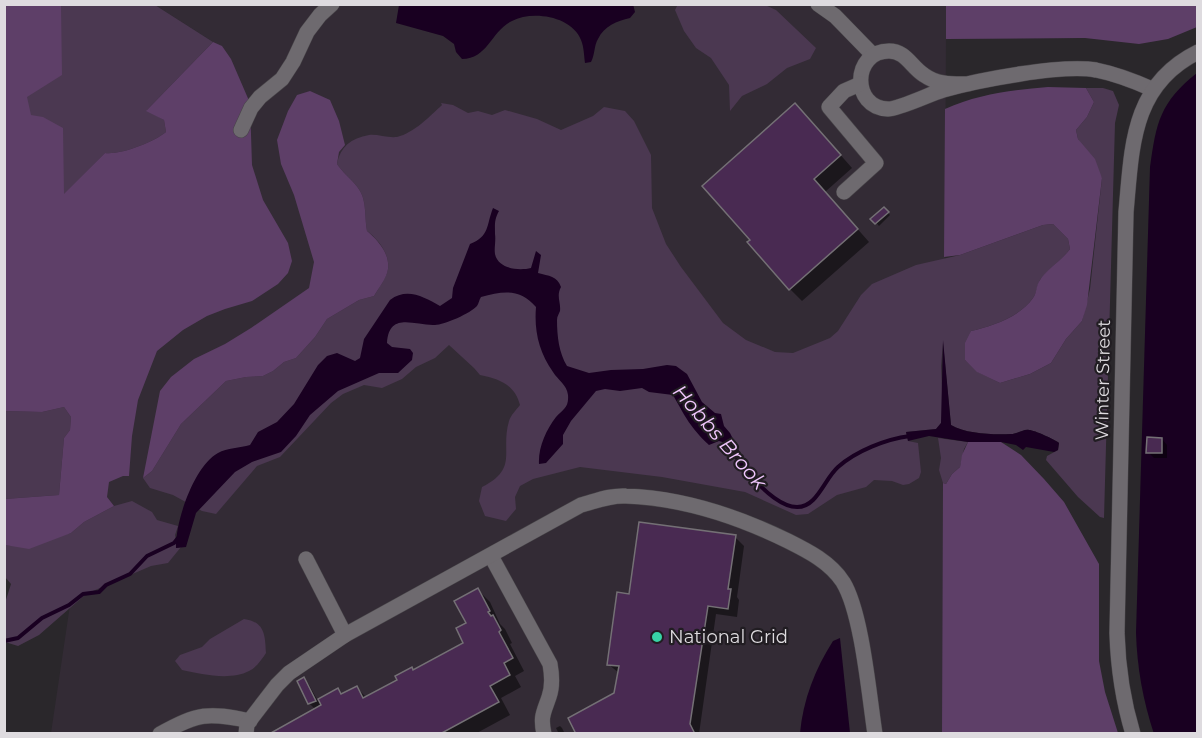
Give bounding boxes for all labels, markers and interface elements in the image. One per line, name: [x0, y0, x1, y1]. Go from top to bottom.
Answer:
street label: Winter Street: [1091, 319, 1115, 441]
water label: Hobbs Brook: [668, 380, 773, 495]
place label: National Grid: [669, 626, 788, 648]
marker: National Grid: [650, 630, 664, 644]

